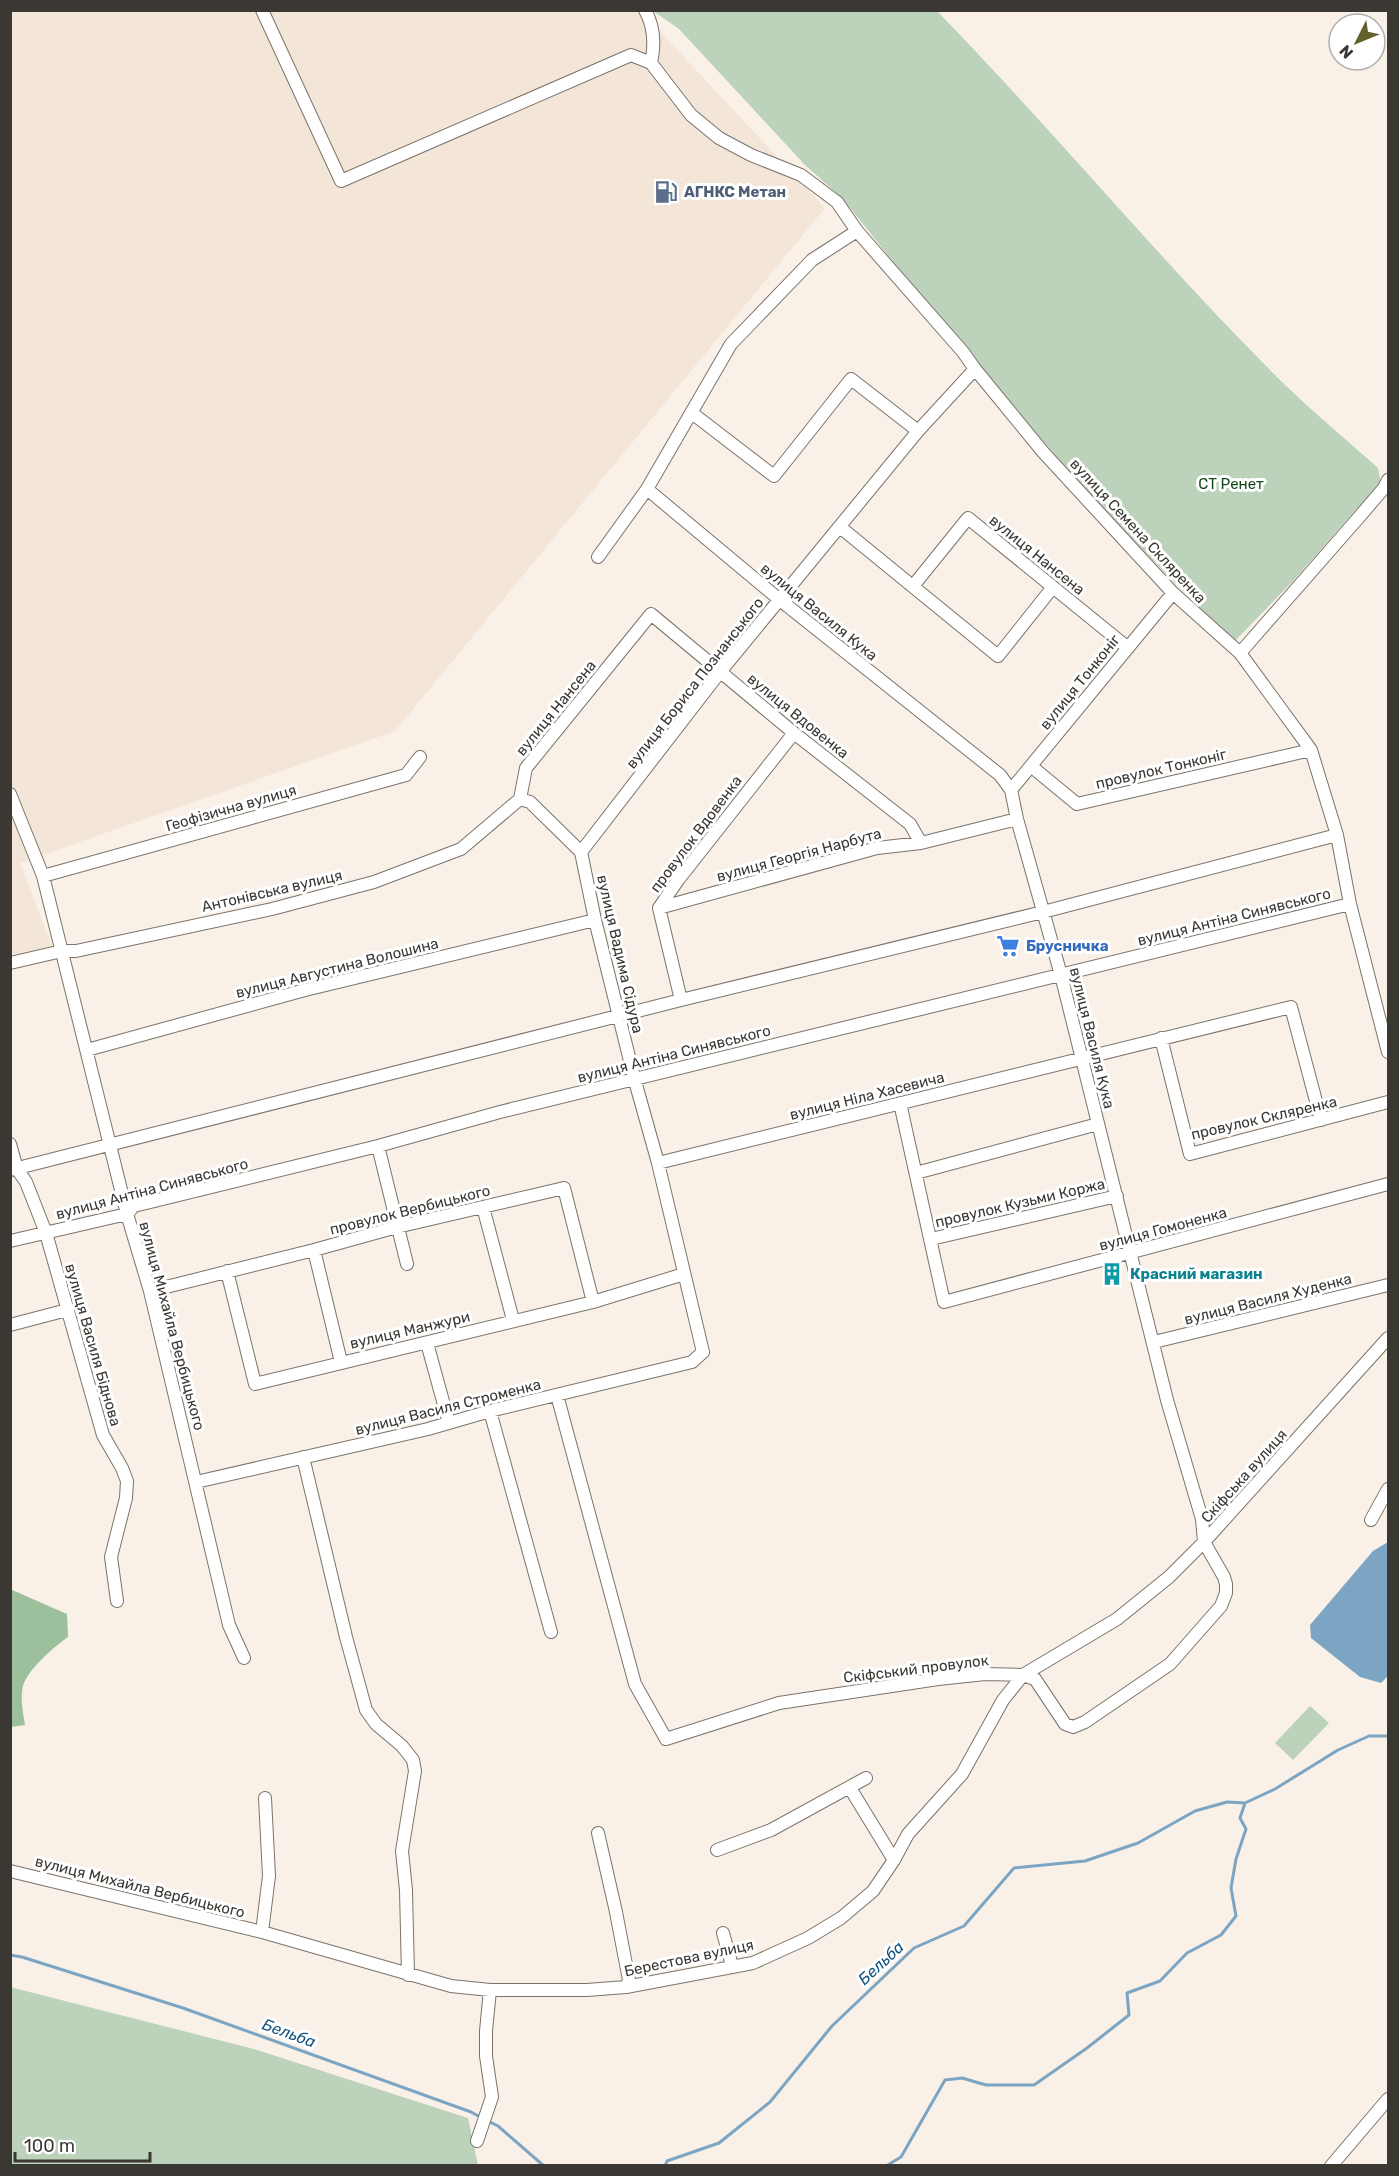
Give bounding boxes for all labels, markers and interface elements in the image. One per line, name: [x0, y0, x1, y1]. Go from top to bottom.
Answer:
north arrow: [1327, 12, 1387, 72]
text: N: [1336, 41, 1357, 63]
fuel station icon: АГНКС Метан: [653, 179, 679, 205]
place label: АГНКС Метан: [684, 183, 786, 201]
street label: вулиця Семена Скляренка: [1066, 455, 1210, 607]
park label: СТ Ренет: [1198, 475, 1264, 493]
street label: вулиця Нансена: [986, 511, 1088, 599]
street label: вулиця Василя Кука: [757, 559, 881, 665]
street label: вулиця Бориса Познанського: [623, 594, 767, 772]
street label: вулиця Тонконіг: [1036, 630, 1124, 733]
street label: вулиця Нансена: [512, 657, 600, 759]
street label: вулиця Вдовенка: [744, 670, 852, 762]
street label: провулок Тонконіг: [1094, 745, 1229, 793]
street label: провулок Вдовенка: [646, 772, 746, 896]
street label: Геофізична вулиця: [164, 781, 298, 835]
street label: вулиця Георгія Нарбута: [715, 824, 883, 886]
street label: Антонівська вулиця: [200, 866, 344, 916]
street label: вулиця Вадима Сідура: [593, 873, 647, 1035]
street label: вулиця Антіна Синявського: [1135, 884, 1333, 950]
supermarket icon: Брусничка: [995, 933, 1021, 959]
street label: вулиця Августина Волошина: [234, 934, 440, 1002]
place label: Брусничка: [1026, 937, 1109, 955]
street label: вулиця Василя Кука: [1066, 966, 1118, 1110]
street label: вулиця Антіна Синявського: [575, 1021, 773, 1087]
street label: вулиця Ніла Хасевича: [788, 1068, 946, 1124]
street label: провулок Скляренка: [1189, 1092, 1339, 1144]
street label: вулиця Антіна Синявського: [54, 1155, 250, 1223]
street label: провулок Кузьми Коржа: [933, 1175, 1107, 1231]
street label: провулок Вербицького: [328, 1181, 492, 1239]
street label: вулиця Гомоненка: [1097, 1203, 1229, 1255]
street label: вулиця Михайла Вербицького: [135, 1220, 209, 1432]
building icon: Красний магазин: [1099, 1261, 1125, 1287]
street label: вулиця Василя Біднова: [61, 1262, 125, 1428]
place label: Красний магазин: [1130, 1265, 1263, 1283]
street label: вулиця Василя Худенка: [1182, 1269, 1354, 1329]
street label: вулиця Манжури: [348, 1307, 472, 1353]
street label: вулиця Василя Строменка: [353, 1375, 543, 1439]
street label: Скіфська вулиця: [1197, 1426, 1291, 1526]
street label: Скіфський провулок: [842, 1651, 990, 1687]
street label: вулиця Михайла Вербицького: [33, 1852, 247, 1922]
street label: Берестова вулиця: [623, 1936, 755, 1980]
water label: Бельба: [854, 1937, 908, 1989]
water label: Бельба: [260, 2015, 318, 2051]
scale bar: [15, 2125, 150, 2163]
text: 100 m: [24, 2135, 75, 2157]

